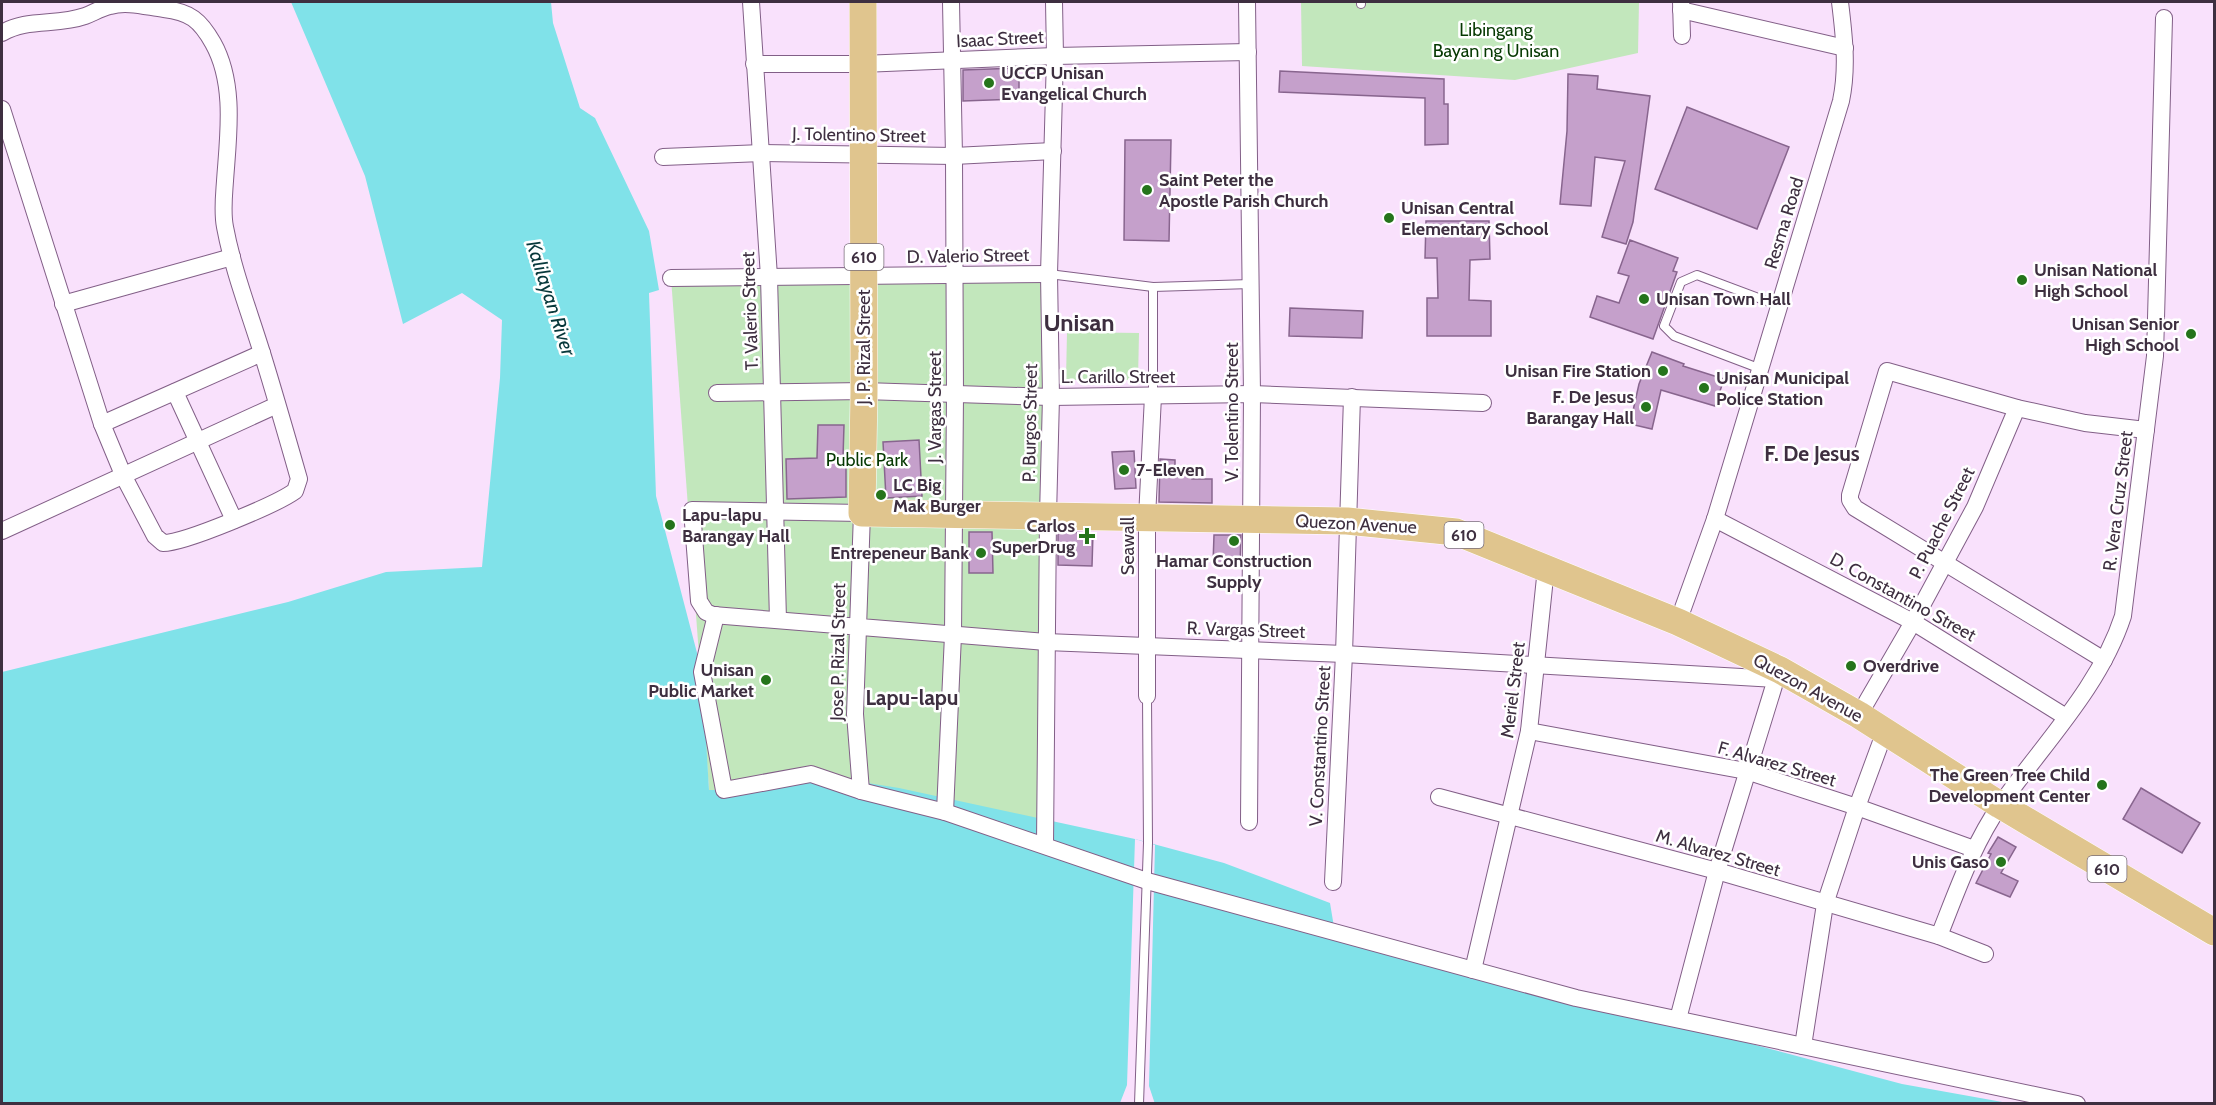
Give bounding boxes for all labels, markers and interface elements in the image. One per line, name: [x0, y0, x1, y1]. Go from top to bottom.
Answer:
park label: Libingang Bayan ng Unisan: [1433, 19, 1559, 62]
street label: Isaac Street: [956, 26, 1044, 52]
place label: UCCP Unisan Evangelical Church: [1001, 62, 1147, 105]
marker: UCCP Unisan Evangelical Church: [982, 76, 996, 90]
street label: J. Tolentino Street: [791, 123, 926, 147]
place label: Saint Peter the Apostle Parish Church: [1159, 169, 1329, 212]
street label: Resma Road: [1760, 175, 1808, 271]
marker: Saint Peter the Apostle Parish Church: [1140, 183, 1154, 197]
place label: Unisan Central Elementary School: [1401, 197, 1549, 240]
marker: Unisan Central Elementary School: [1382, 211, 1396, 225]
water label: Kalilayan River: [521, 237, 581, 359]
road number: 610: [844, 244, 884, 270]
street label: D. Valerio Street: [907, 244, 1029, 268]
street label: T. Valerio Street: [737, 251, 763, 371]
place label: Unisan National High School: [2034, 259, 2157, 302]
marker: Unisan National High School: [2015, 273, 2029, 287]
place label: Unisan Town Hall: [1656, 288, 1791, 310]
street label: J. P. Rizal Street: [853, 289, 875, 406]
marker: Unisan Town Hall: [1637, 292, 1651, 306]
district label: Unisan: [1043, 308, 1115, 337]
place label: Unisan Senior High School: [2071, 313, 2179, 356]
marker: Unisan Senior High School: [2184, 327, 2198, 341]
street label: V. Tolentino Street: [1221, 342, 1243, 482]
street label: J. Vargas Street: [924, 351, 946, 464]
place label: Unisan Fire Station: [1505, 360, 1651, 382]
street label: P. Burgos Street: [1018, 363, 1042, 483]
marker: Unisan Fire Station: [1656, 364, 1670, 378]
street label: L. Carillo Street: [1061, 366, 1175, 388]
place label: Unisan Municipal Police Station: [1716, 367, 1849, 410]
marker: Unisan Municipal Police Station: [1697, 381, 1711, 395]
place label: F. De Jesus Barangay Hall: [1526, 386, 1634, 429]
marker: F. De Jesus Barangay Hall: [1639, 400, 1653, 414]
street label: R. Vera Cruz Street: [2098, 430, 2138, 572]
district label: F. De Jesus: [1764, 441, 1860, 466]
park label: Public Park: [826, 449, 909, 471]
place label: 7-Eleven: [1136, 459, 1204, 481]
marker: 7-Eleven: [1117, 463, 1131, 477]
street label: P. Puache Street: [1904, 463, 1980, 583]
place label: LC Big Mak Burger: [893, 474, 981, 517]
marker: LC Big Mak Burger: [874, 488, 888, 502]
place label: Lapu-lapu Barangay Hall: [682, 504, 790, 547]
street label: Quezon Avenue: [1295, 510, 1417, 538]
place label: Carlos SuperDrug: [992, 515, 1075, 558]
street label: Seawall: [1117, 516, 1139, 575]
marker: Lapu-lapu Barangay Hall: [663, 518, 677, 532]
road number: 610: [1444, 522, 1484, 548]
marker: Carlos SuperDrug: [1080, 529, 1094, 543]
marker: Hamar Construction Supply: [1227, 534, 1241, 548]
place label: Entrepeneur Bank: [830, 542, 969, 564]
marker: Entrepeneur Bank: [974, 546, 988, 560]
street label: D. Constantino Street: [1826, 548, 1980, 646]
place label: Hamar Construction Supply: [1156, 550, 1312, 593]
street label: Jose P. Rizal Street: [826, 583, 850, 722]
street label: R. Vargas Street: [1186, 617, 1306, 643]
street label: Meriel Street: [1496, 641, 1530, 739]
street label: Quezon Avenue: [1749, 649, 1867, 727]
place label: Overdrive: [1863, 655, 1939, 677]
place label: Unisan Public Market: [648, 659, 754, 702]
marker: Overdrive: [1844, 659, 1858, 673]
street label: V. Constantino Street: [1305, 665, 1335, 827]
marker: Unisan Public Market: [759, 673, 773, 687]
district label: Lapu-lapu: [866, 685, 958, 710]
street label: F. Alvarez Street: [1715, 737, 1839, 791]
place label: The Green Tree Child Development Center: [1928, 764, 2090, 807]
marker: The Green Tree Child Development Center: [2095, 778, 2109, 792]
street label: M. Alvarez Street: [1653, 825, 1783, 881]
place label: Unis Gaso: [1912, 851, 1989, 873]
marker: Unis Gaso: [1994, 855, 2008, 869]
road number: 610: [2088, 856, 2126, 882]

